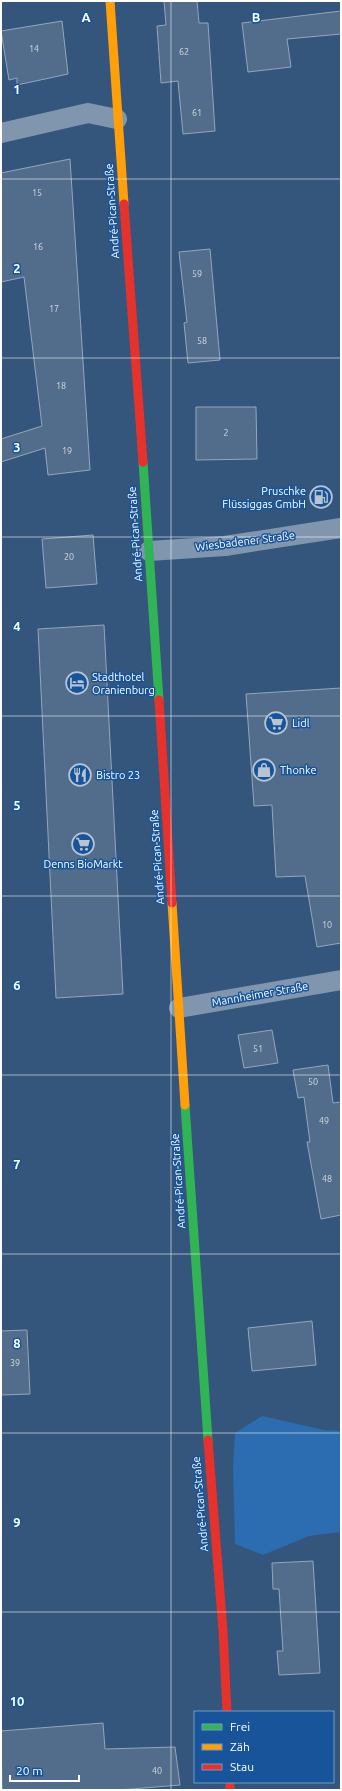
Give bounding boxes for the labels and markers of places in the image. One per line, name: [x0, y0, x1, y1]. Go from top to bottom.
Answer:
fuel station icon: Pruschke Flüssiggas GmbH: [308, 484, 334, 510]
place label: Pruschke Flüssiggas GmbH: [222, 485, 306, 510]
hotel icon: Stadthotel Oranienburg: [64, 670, 90, 696]
place label: Stadthotel Oranienburg: [92, 671, 155, 696]
supermarket icon: Lidl: [263, 710, 289, 736]
place label: Lidl: [292, 717, 310, 729]
shop icon: Thonke: [251, 757, 277, 783]
restaurant icon: Bistro 23: [67, 762, 93, 788]
place label: Thonke: [280, 764, 317, 776]
place label: Bistro 23: [96, 769, 140, 781]
supermarket icon: Denns BioMarkt: [70, 831, 96, 857]
place label: Denns BioMarkt: [43, 858, 123, 870]

